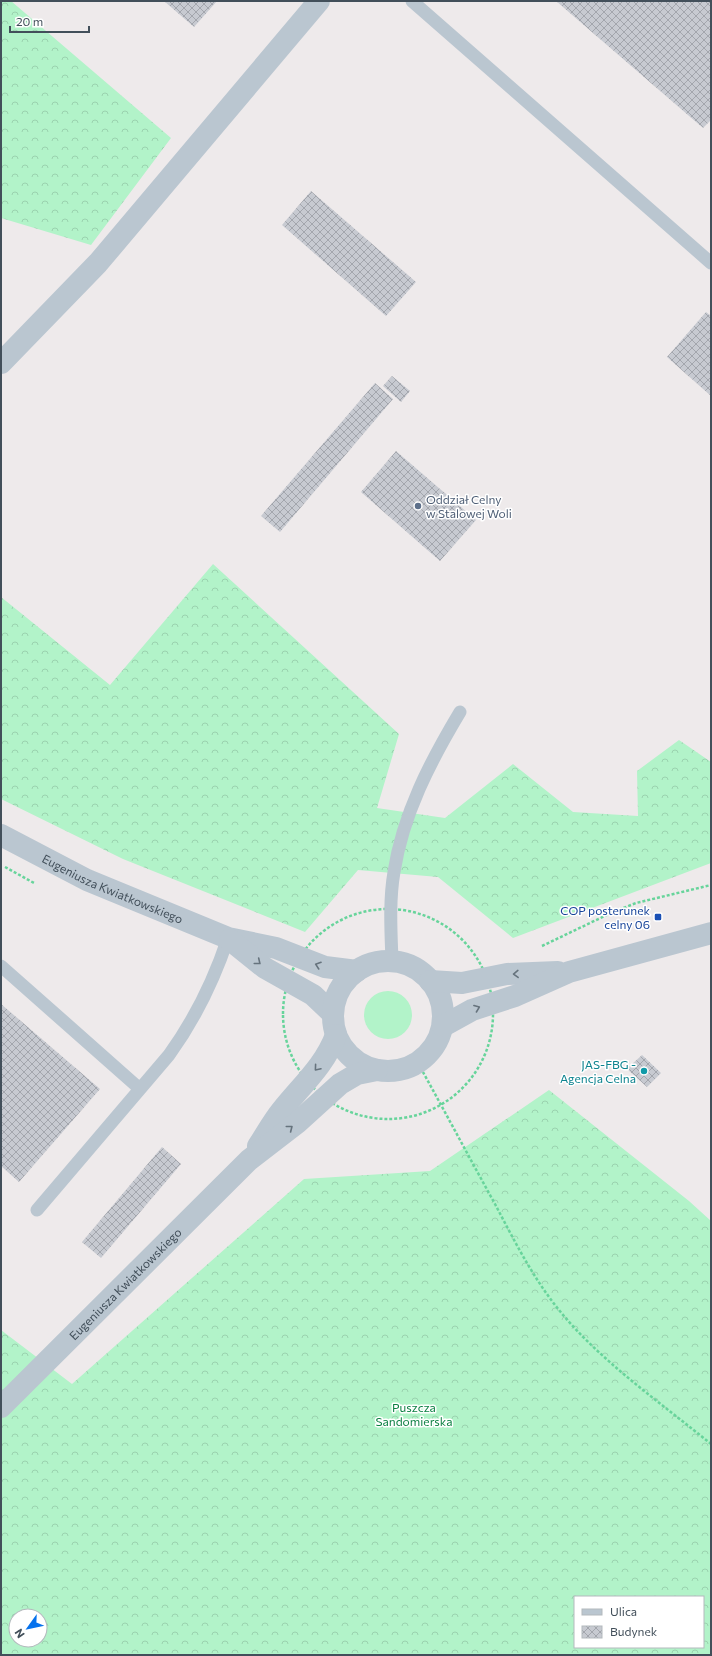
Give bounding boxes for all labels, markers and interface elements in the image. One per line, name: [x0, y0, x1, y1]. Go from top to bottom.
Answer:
scale bar: [10, 8, 89, 34]
text: 20 m: [16, 14, 43, 28]
place label: Oddział Celny w Stalowej Woli: [426, 492, 512, 520]
marker: Oddział Celny w Stalowej Woli: [413, 501, 423, 511]
street label: Eugeniusza Kwiatkowskiego: [40, 851, 185, 926]
place label: COP posterunek celny 06: [560, 903, 650, 931]
marker: COP posterunek celny 06: [653, 912, 663, 922]
one-way arrow: [253, 958, 260, 965]
one-way arrow: [315, 961, 322, 970]
one-way arrow: [513, 970, 519, 978]
one-way arrow: [474, 1004, 481, 1012]
place label: JAS-FBG - Agencja Celna: [560, 1057, 636, 1085]
one-way arrow: [315, 1064, 322, 1071]
marker: JAS-FBG - Agencja Celna: [639, 1066, 649, 1076]
one-way arrow: [286, 1126, 293, 1133]
street label: Eugeniusza Kwiatkowskiego: [66, 1225, 184, 1342]
park label: Puszcza Sandomierska: [375, 1400, 453, 1428]
legend: [574, 1596, 704, 1648]
text: Ulica: [610, 1604, 637, 1618]
north arrow: [8, 1608, 48, 1648]
text: Budynek: [610, 1624, 658, 1638]
text: N: [11, 1627, 27, 1641]

